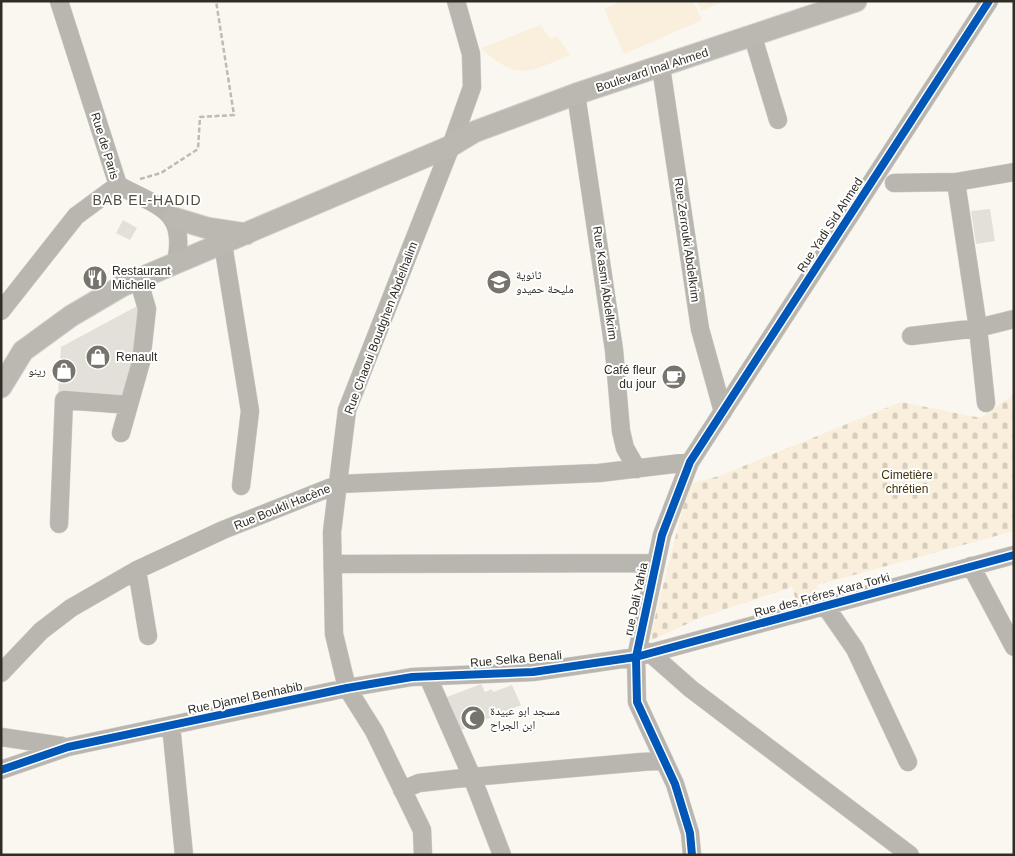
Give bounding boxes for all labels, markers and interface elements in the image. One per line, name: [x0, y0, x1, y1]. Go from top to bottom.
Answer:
street label: Boulevard Inal Ahmed: [594, 45, 710, 95]
street label: Rue de Paris: [88, 111, 122, 181]
street label: Rue Yadi Sid Ahmed: [794, 175, 866, 275]
street label: Rue Zerrouki Abdelkrim: [671, 177, 703, 303]
district label: BAB EL-HADID: [92, 192, 202, 208]
street label: Rue Kasmi Abdelkrim: [590, 225, 620, 341]
street label: Rue Chaoui Boudghen Abdelhalim: [342, 240, 420, 416]
place label: Restaurant Michelle: [112, 264, 171, 292]
restaurant icon: Restaurant Michelle: [82, 265, 108, 291]
place label: ثانوية مليحة حميدو: [516, 268, 574, 296]
school or university icon: ثانوية مليحة حميدو: [486, 269, 512, 295]
shop icon: Renault: [85, 344, 111, 370]
place label: Renault: [116, 350, 158, 364]
shop icon: رينو: [51, 358, 77, 384]
place label: Café fleur du jour: [604, 363, 656, 391]
place label: رينو: [28, 364, 46, 378]
cafe icon: Café fleur du jour: [661, 364, 687, 390]
park label: Cimetière chrétien: [881, 468, 933, 496]
street label: Rue Boukli Hacène: [232, 481, 333, 533]
street label: rue Dali Yahia: [621, 561, 651, 637]
street label: Rue des Fréres Kara Torki: [753, 570, 891, 620]
street label: Rue Selka Benali: [470, 648, 562, 670]
street label: Rue Djamel Benhabib: [186, 679, 304, 717]
place label: مسجد ابو عبيدة ابن الجراح: [490, 704, 560, 732]
mosque icon: مسجد ابو عبيدة ابن الجراح: [460, 705, 486, 731]

